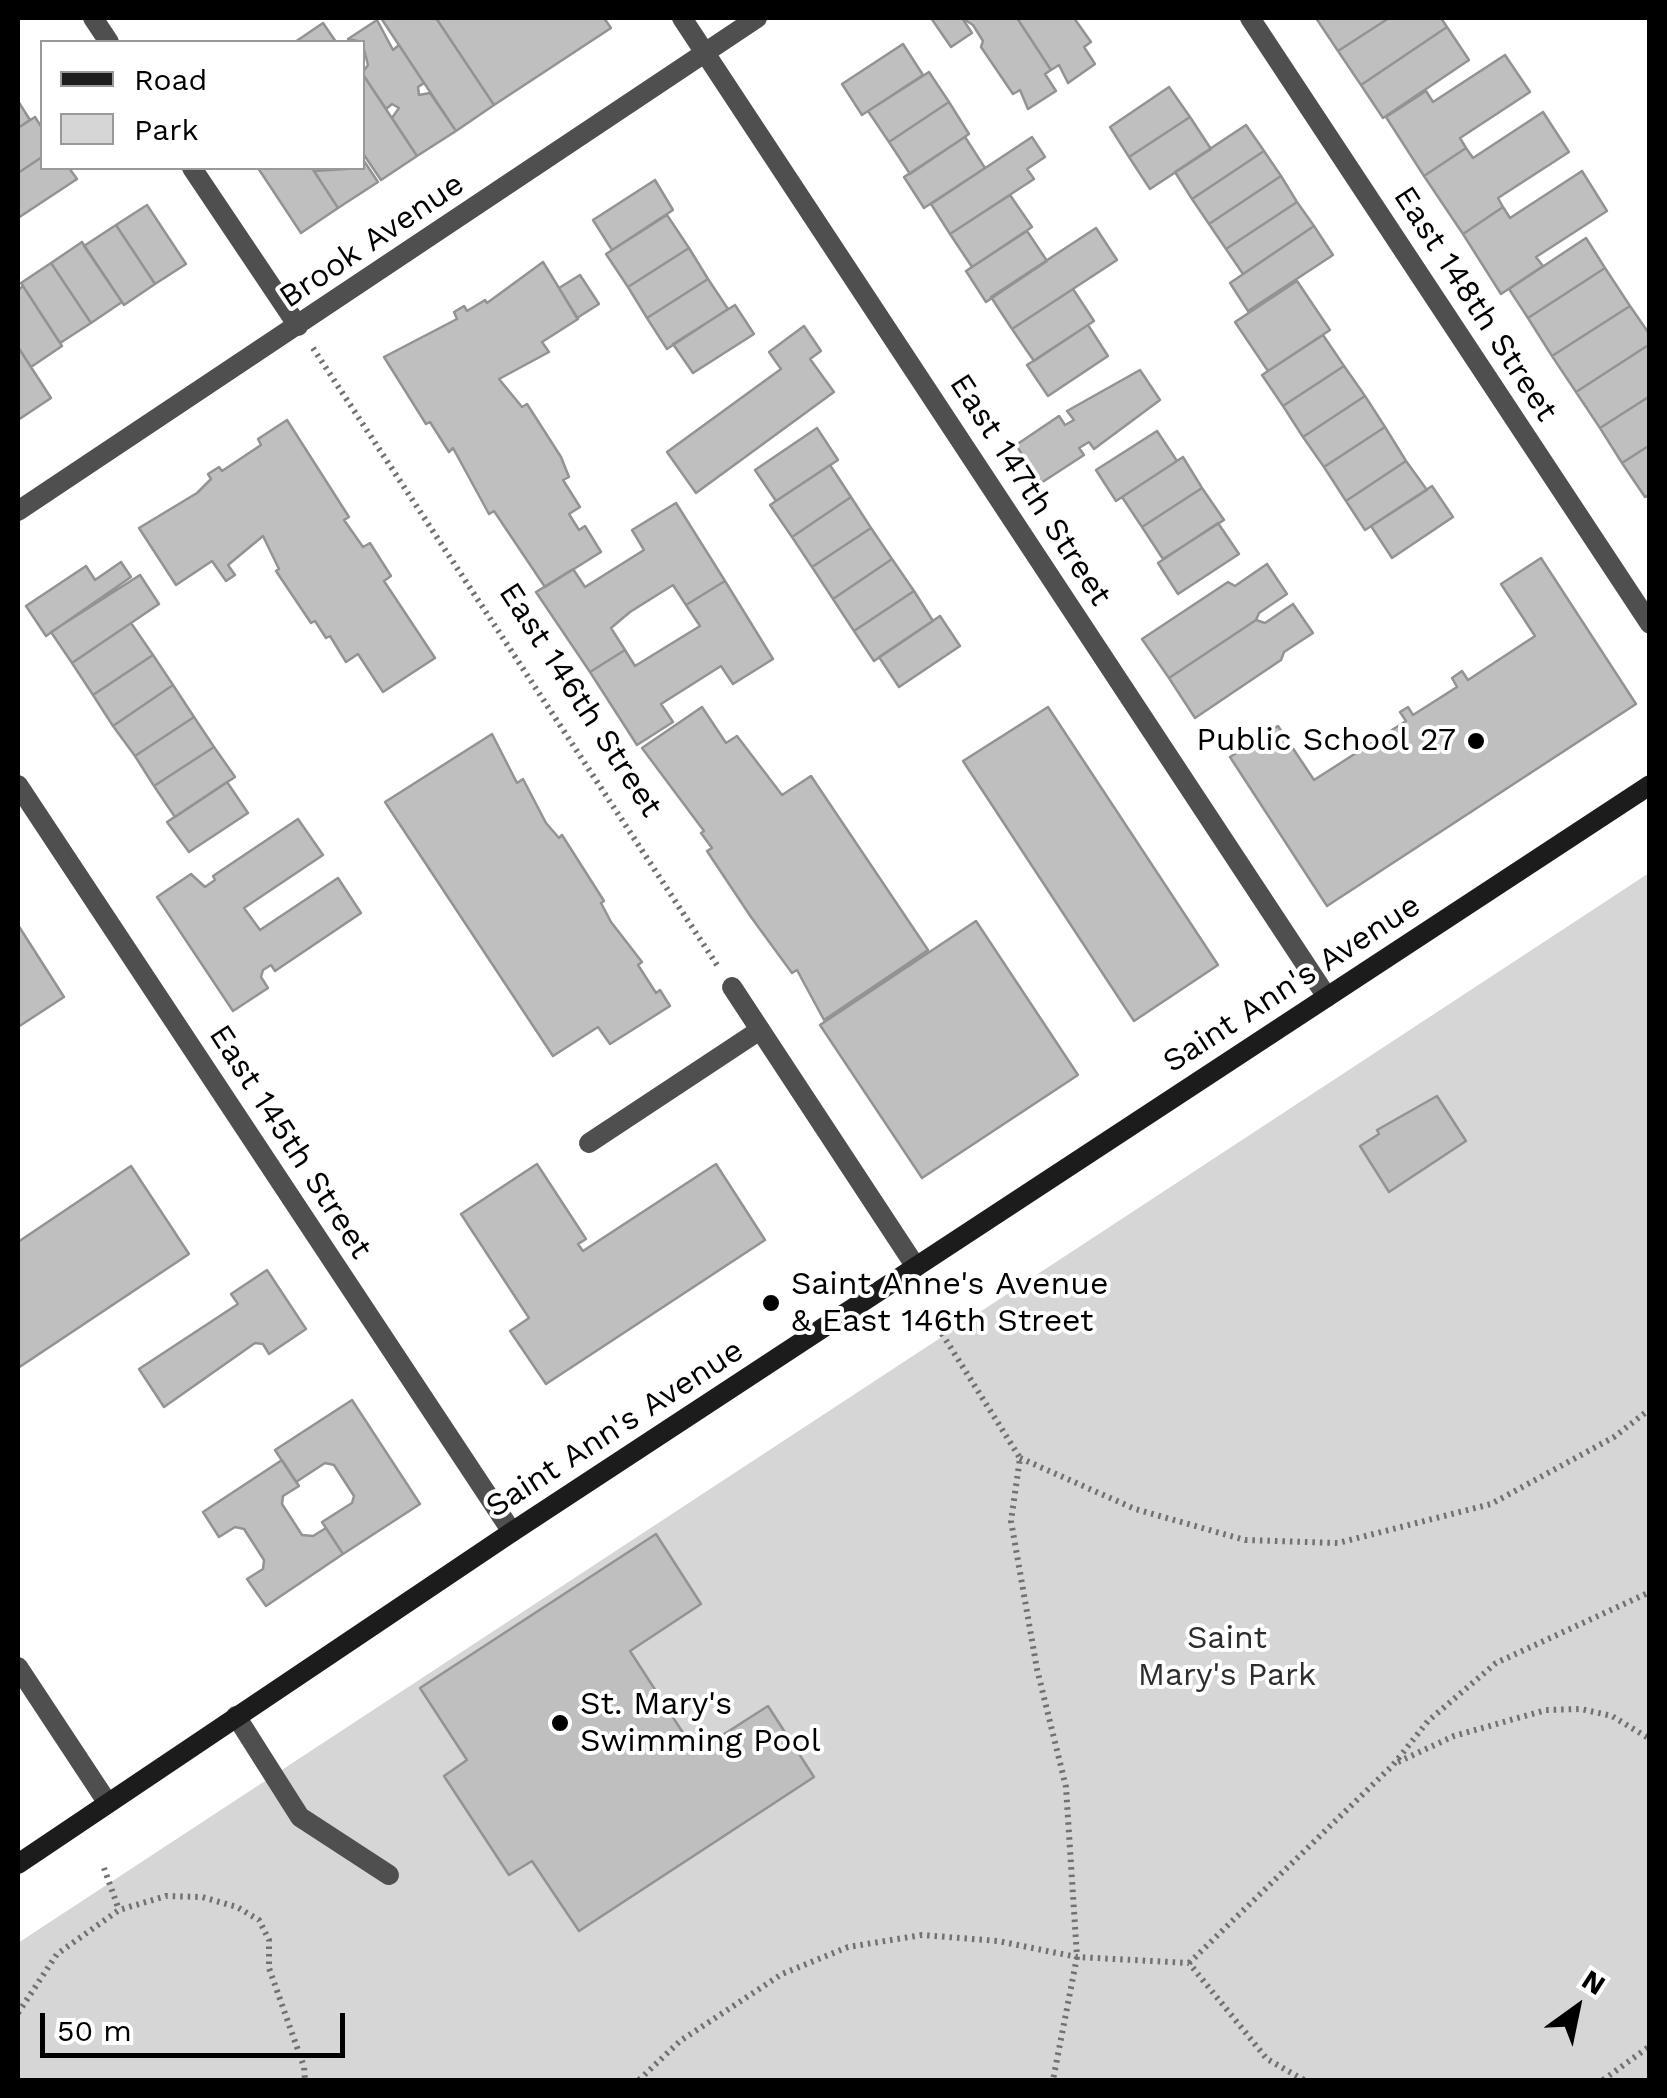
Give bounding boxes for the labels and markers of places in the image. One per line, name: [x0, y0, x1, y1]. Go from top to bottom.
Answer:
place label: Public School 27: [1196, 722, 1456, 760]
marker: Public School 27: [1465, 730, 1487, 752]
place label: Saint Anne's Avenue & East 146th Street: [791, 1266, 1108, 1341]
marker: Saint Anne's Avenue & East 146th Street: [760, 1292, 782, 1314]
place label: St. Mary's Swimming Pool: [580, 1686, 820, 1761]
marker: St. Mary's Swimming Pool: [549, 1712, 571, 1734]

